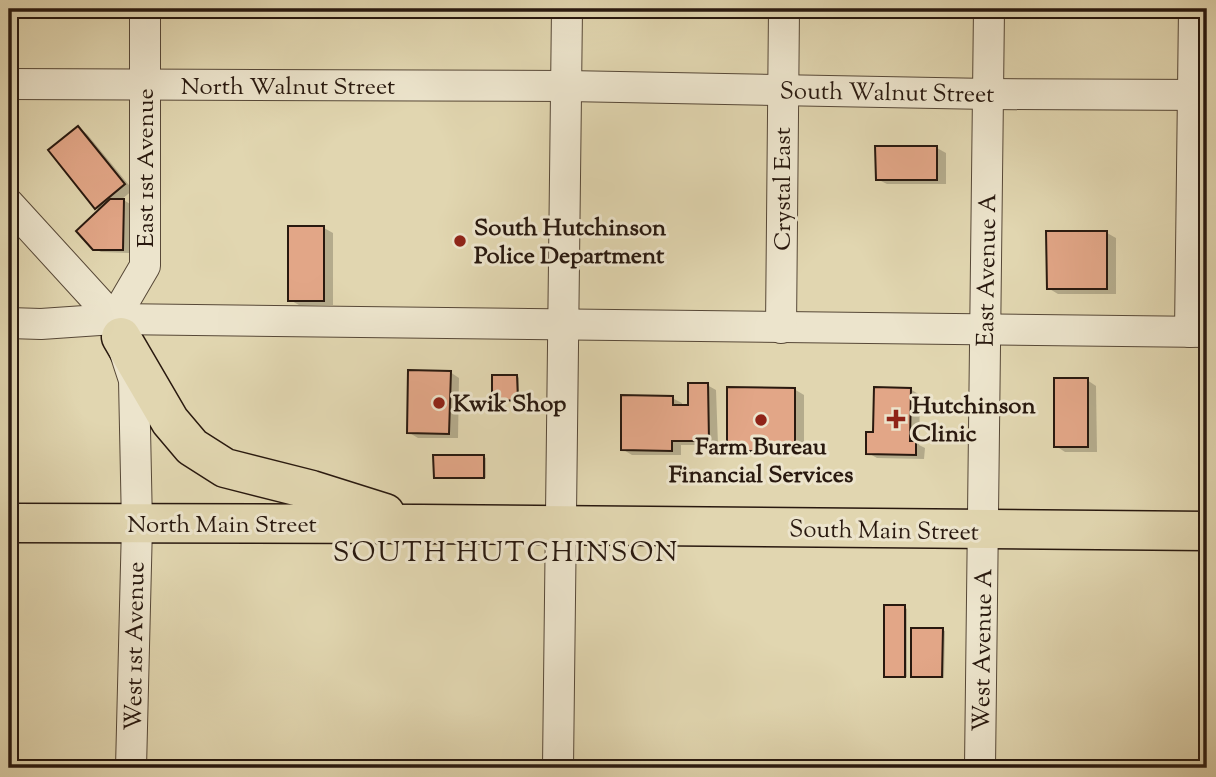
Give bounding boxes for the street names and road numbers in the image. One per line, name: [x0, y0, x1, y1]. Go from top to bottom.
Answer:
street label: North Walnut Street: [181, 71, 395, 105]
street label: South Walnut Street: [779, 75, 995, 113]
street label: East 1st Avenue: [130, 88, 164, 248]
street label: Crystal East: [767, 127, 801, 251]
street label: East Avenue A: [970, 193, 1006, 347]
street label: North Main Street: [127, 509, 317, 543]
street label: South Main Street: [789, 513, 979, 551]
street label: West 1st Avenue: [118, 561, 154, 731]
street label: West Avenue A: [966, 568, 1002, 732]

